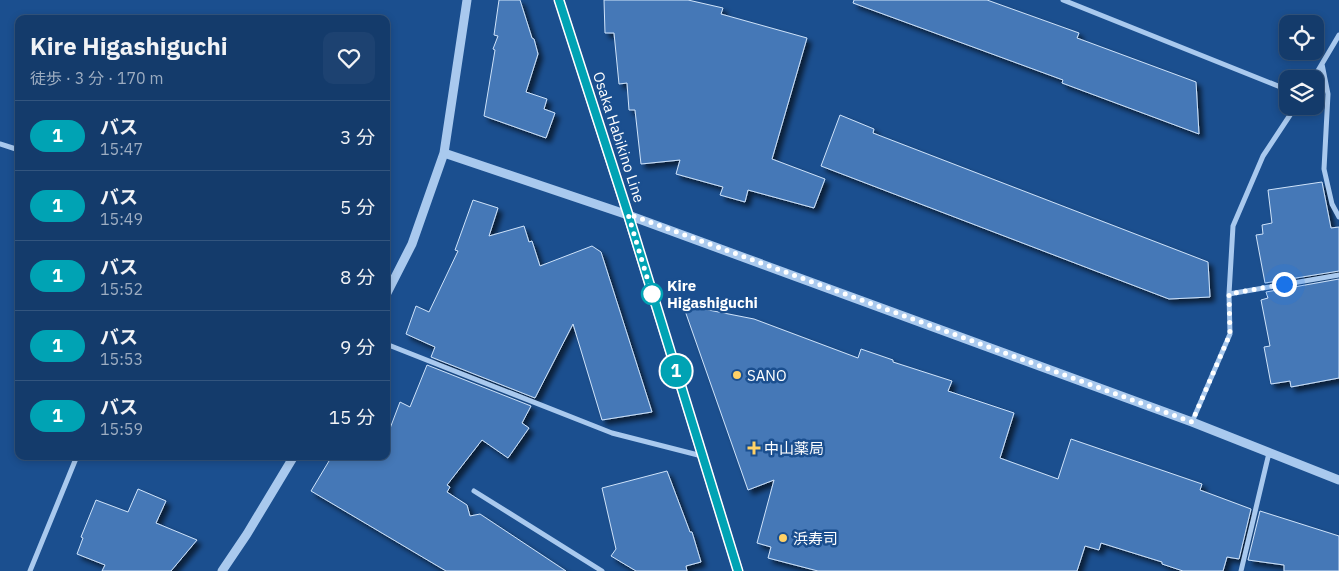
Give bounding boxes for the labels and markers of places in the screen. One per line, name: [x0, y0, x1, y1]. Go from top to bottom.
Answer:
place label: Kire Higashiguchi: [667, 276, 758, 312]
marker: Kire Higashiguchi: [641, 283, 663, 305]
place label: SANO: [747, 366, 787, 385]
marker: SANO: [731, 369, 743, 381]
place label: 中山薬局: [764, 439, 824, 458]
marker: 中山薬局: [748, 442, 760, 454]
place label: 浜寿司: [793, 529, 838, 548]
marker: 浜寿司: [777, 532, 789, 544]

